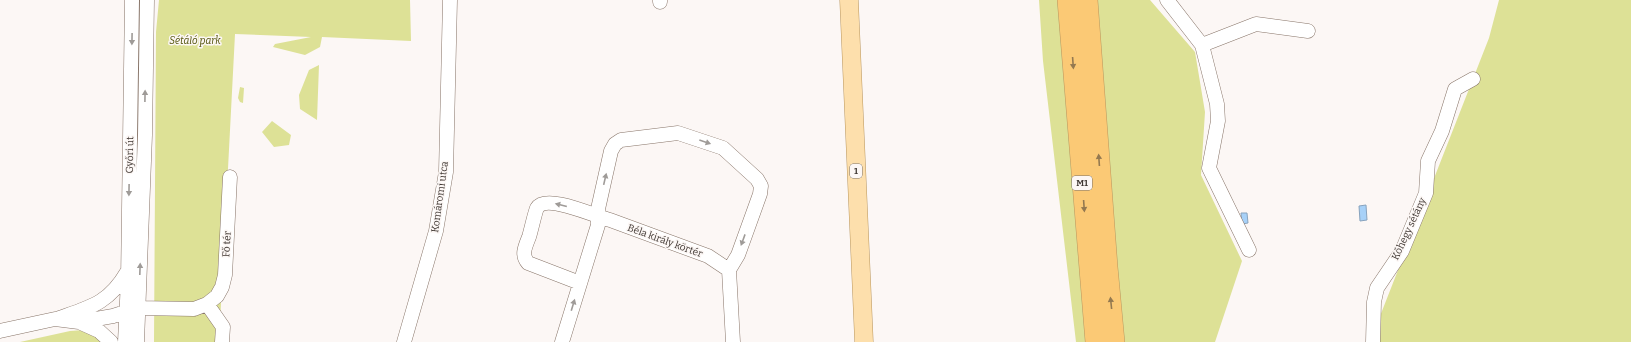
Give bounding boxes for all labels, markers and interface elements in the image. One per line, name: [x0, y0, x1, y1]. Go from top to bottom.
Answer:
one-way arrow: [128, 33, 135, 45]
park label: Sétáló park: [169, 35, 221, 47]
one-way arrow: [1070, 57, 1077, 69]
one-way arrow: [142, 89, 148, 102]
street label: Győri út: [123, 136, 136, 174]
one-way arrow: [699, 139, 711, 145]
one-way arrow: [1096, 154, 1102, 166]
street label: Komáromi utca: [429, 160, 451, 233]
road number: 1: [850, 164, 862, 178]
one-way arrow: [602, 173, 608, 185]
road number: M1: [1072, 176, 1092, 190]
one-way arrow: [126, 184, 132, 197]
street label: Kőhegy sétány: [1389, 195, 1429, 262]
one-way arrow: [1081, 200, 1088, 212]
one-way arrow: [555, 201, 567, 207]
street label: Béla király körtér: [626, 222, 705, 260]
street label: Fő tér: [220, 230, 234, 257]
one-way arrow: [740, 235, 746, 247]
one-way arrow: [137, 262, 143, 275]
one-way arrow: [1107, 297, 1114, 309]
one-way arrow: [570, 298, 576, 310]

